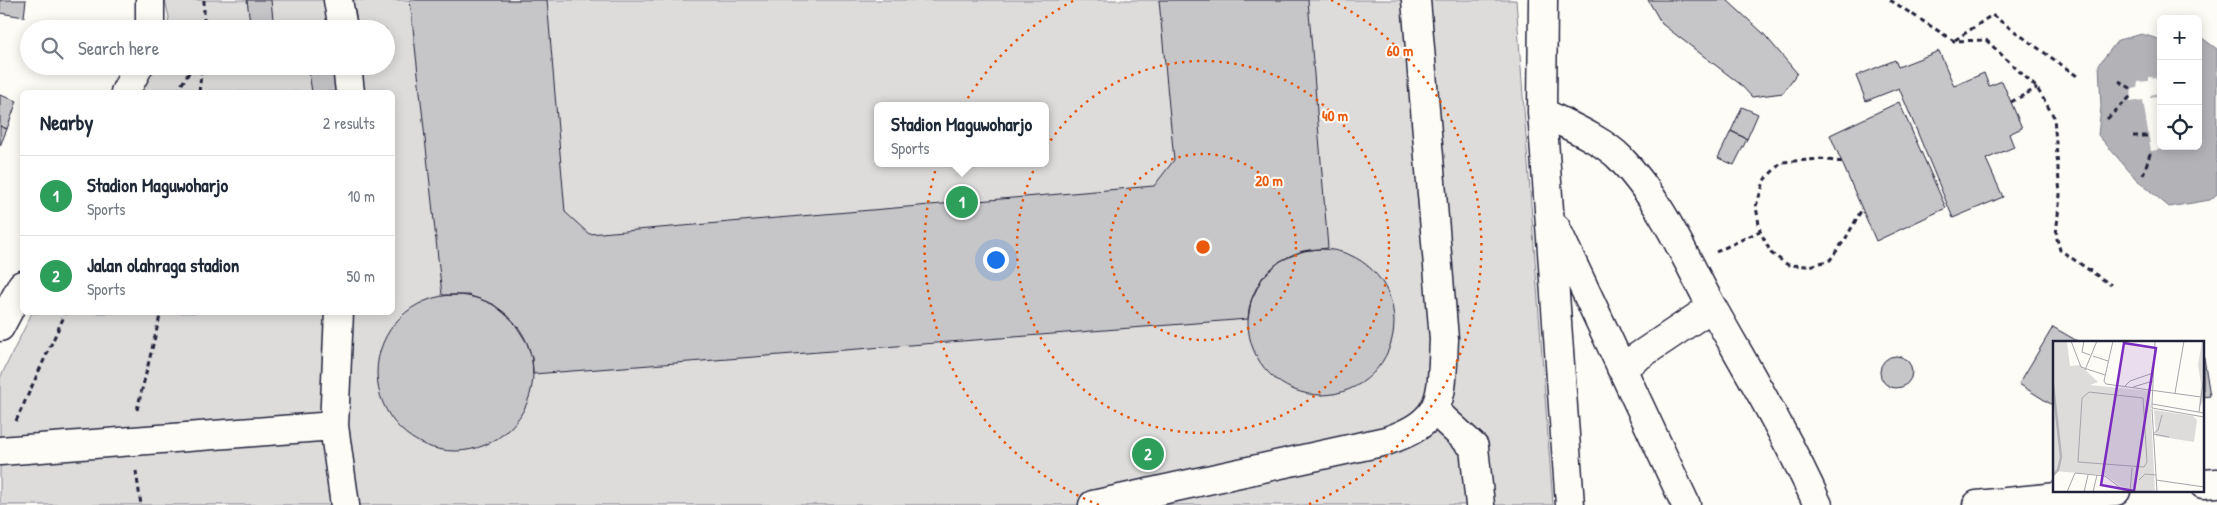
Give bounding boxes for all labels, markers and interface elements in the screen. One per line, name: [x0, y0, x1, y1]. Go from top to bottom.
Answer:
map controls: [2157, 15, 2202, 150]
button: +: [2157, 15, 2202, 60]
search box: [20, 20, 395, 75]
icon: search: [38, 34, 66, 62]
text: Search here: [78, 35, 159, 61]
text: 60 m: [1387, 40, 1413, 61]
button: −: [2157, 60, 2202, 105]
popup: [874, 102, 1049, 167]
text: 40 m: [1322, 105, 1348, 126]
button: locate: [2157, 105, 2202, 150]
text: Nearby: [40, 108, 93, 137]
text: Stadion Maguwoharjo: [891, 111, 1032, 137]
text: 2 results: [323, 112, 375, 134]
text: Sports: [891, 137, 929, 159]
text: 20 m: [1255, 170, 1283, 191]
text: Stadion Maguwoharjo: [87, 172, 228, 198]
pin: 1: [946, 183, 978, 221]
text: 1: [53, 185, 59, 207]
text: 10 m: [347, 185, 375, 207]
text: Sports: [87, 198, 125, 220]
centre of rings: [1194, 238, 1212, 256]
your location: [983, 247, 1009, 273]
text: Jalan olahraga stadion: [87, 252, 239, 278]
text: 2: [52, 265, 60, 287]
text: 50 m: [347, 265, 375, 287]
text: Sports: [87, 278, 125, 300]
inset map: [2053, 341, 2204, 492]
pin: 2: [1132, 435, 1164, 473]

